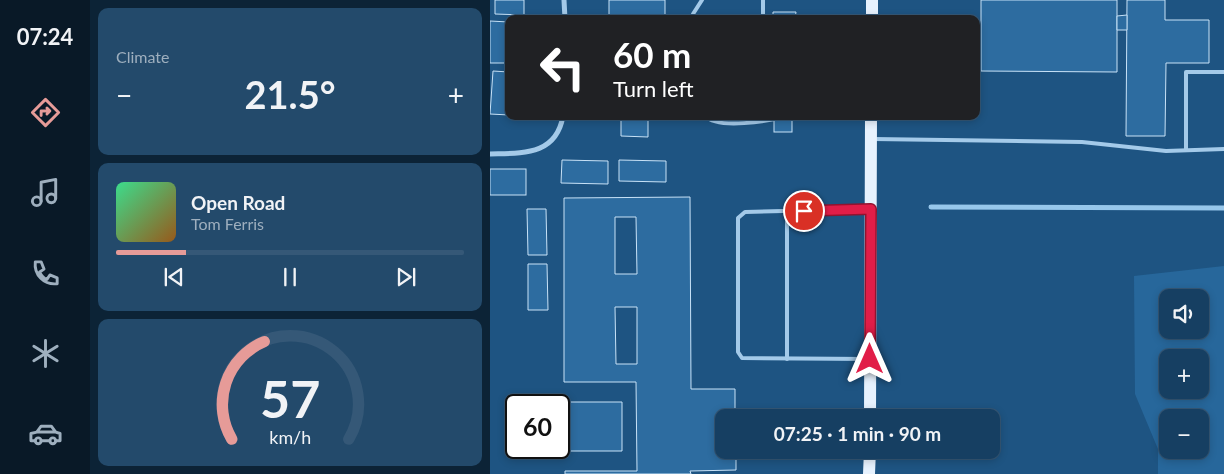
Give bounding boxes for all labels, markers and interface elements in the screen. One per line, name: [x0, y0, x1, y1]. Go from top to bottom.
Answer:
text: 07:24: [17, 23, 73, 50]
text: 60 m: [613, 33, 691, 75]
icon: left: [530, 35, 595, 100]
text: Climate: [116, 47, 169, 66]
text: 21.5°: [245, 71, 335, 117]
text: Turn left: [613, 75, 694, 102]
text: −: [116, 78, 132, 112]
text: +: [448, 78, 464, 112]
icon: directions: [28, 95, 63, 130]
icon: music: [28, 175, 63, 210]
pin: [783, 190, 825, 232]
text: Open Road: [191, 191, 285, 214]
icon: arrive: [790, 197, 818, 225]
text: Tom Ferris: [191, 214, 264, 233]
icon: phone: [28, 256, 63, 291]
icon: previous: [160, 263, 188, 291]
icon: pause: [276, 263, 304, 291]
icon: next: [392, 263, 420, 291]
map controls: [1159, 289, 1209, 459]
button: sound: [1159, 289, 1209, 339]
position arrow: [843, 332, 895, 384]
icon: climate: [28, 336, 63, 371]
button: +: [1159, 349, 1209, 399]
text: 57: [260, 367, 320, 429]
speed limit sign: 60: [505, 394, 570, 459]
button: −: [1159, 409, 1209, 459]
icon: car: [28, 416, 63, 451]
text: 07:25 · 1 min · 90 m: [774, 422, 941, 445]
text: km/h: [269, 426, 311, 448]

